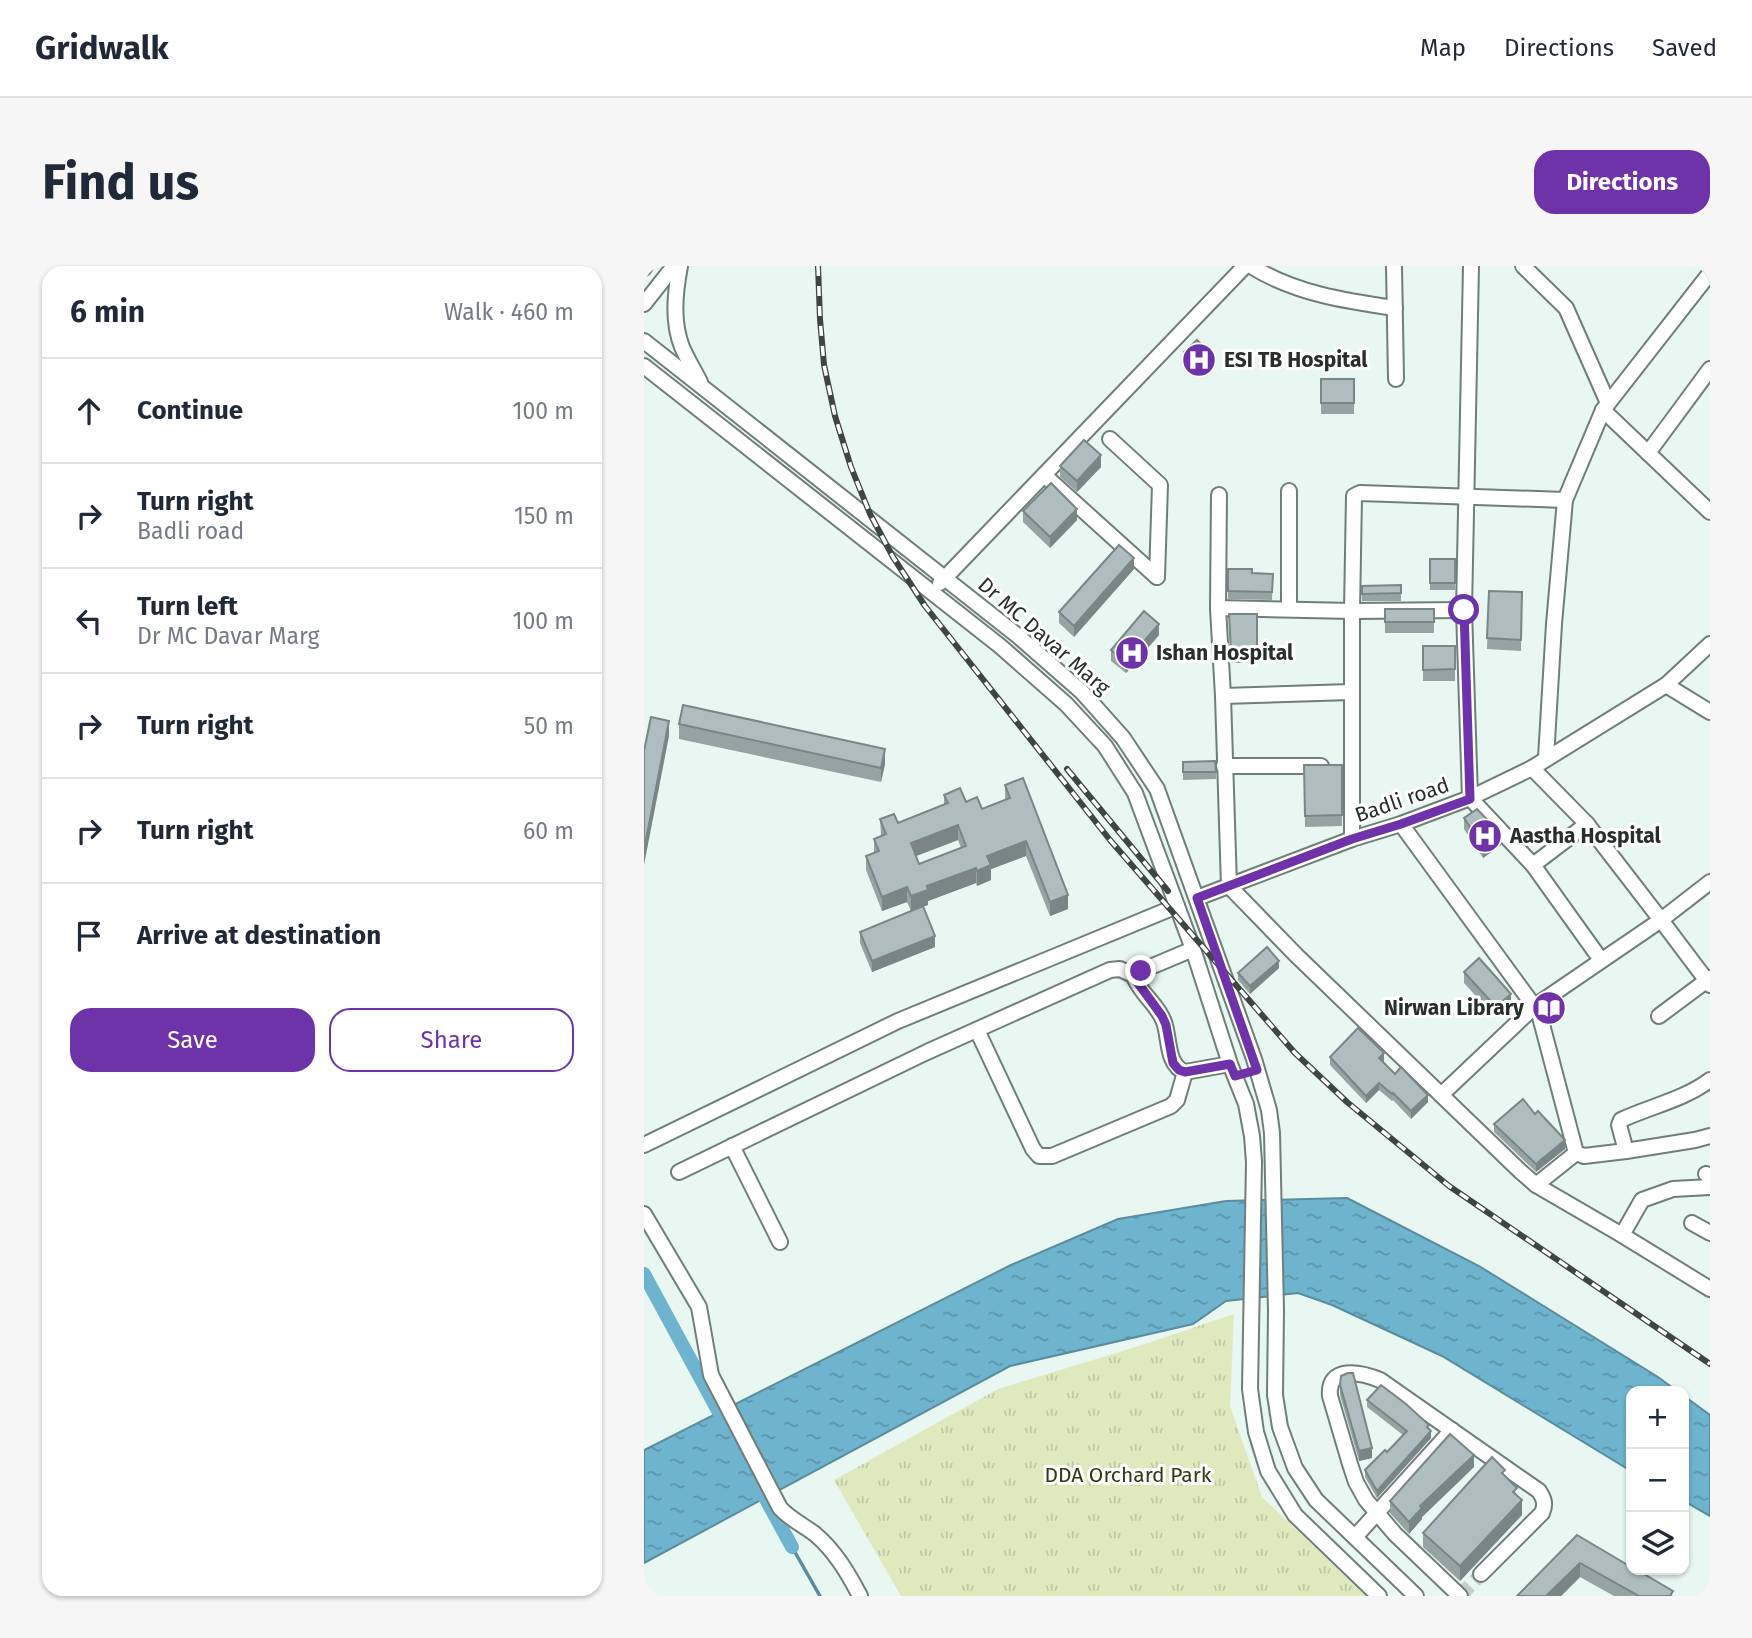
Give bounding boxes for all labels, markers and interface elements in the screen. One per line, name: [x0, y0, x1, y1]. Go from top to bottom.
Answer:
text: Gridwalk: [35, 28, 169, 68]
text: Map: [1420, 34, 1466, 62]
text: Directions: [1504, 34, 1614, 62]
text: Saved: [1652, 34, 1717, 62]
button: Directions: [1534, 150, 1710, 214]
text: Find us: [42, 153, 199, 212]
text: 6 min: [70, 294, 145, 330]
text: Walk · 460 m: [444, 298, 574, 326]
hospital icon: ESI TB Hospital: [1180, 341, 1218, 379]
place label: ESI TB Hospital: [1224, 347, 1368, 373]
icon: ahead: [70, 392, 108, 430]
text: Continue: [137, 395, 243, 426]
text: 100 m: [513, 397, 574, 425]
text: Turn right: [137, 486, 254, 517]
icon: right: [70, 497, 108, 535]
text: 150 m: [514, 502, 574, 530]
text: Badli road: [137, 517, 244, 545]
street label: Dr MC Davar Marg: [973, 572, 1115, 701]
text: Turn left: [137, 591, 238, 622]
route start: [1448, 594, 1479, 625]
icon: left: [70, 602, 108, 640]
text: 100 m: [513, 607, 574, 635]
text: Dr MC Davar Marg: [137, 622, 320, 650]
hospital icon: Ishan Hospital: [1113, 634, 1151, 672]
place label: Ishan Hospital: [1156, 640, 1294, 666]
icon: right: [70, 707, 108, 745]
text: Turn right: [137, 710, 254, 741]
text: 50 m: [524, 712, 574, 740]
street label: Badli road: [1351, 772, 1453, 828]
icon: right: [70, 812, 108, 850]
text: Turn right: [137, 815, 254, 846]
text: 60 m: [523, 817, 574, 845]
hospital icon: Aastha Hospital: [1466, 817, 1504, 855]
place label: Aastha Hospital: [1509, 823, 1662, 849]
icon: arrive: [70, 917, 108, 955]
text: Arrive at destination: [137, 920, 381, 951]
route end: [1125, 955, 1156, 986]
library icon: Nirwan Library: [1530, 989, 1568, 1027]
place label: Nirwan Library: [1384, 995, 1524, 1021]
button: Save: [70, 1008, 315, 1072]
button: Share: [329, 1008, 574, 1072]
map controls: [1626, 1386, 1689, 1575]
button: +: [1626, 1386, 1689, 1449]
button: −: [1626, 1449, 1689, 1512]
park label: DDA Orchard Park: [1044, 1462, 1212, 1488]
button: layers: [1626, 1512, 1689, 1575]

